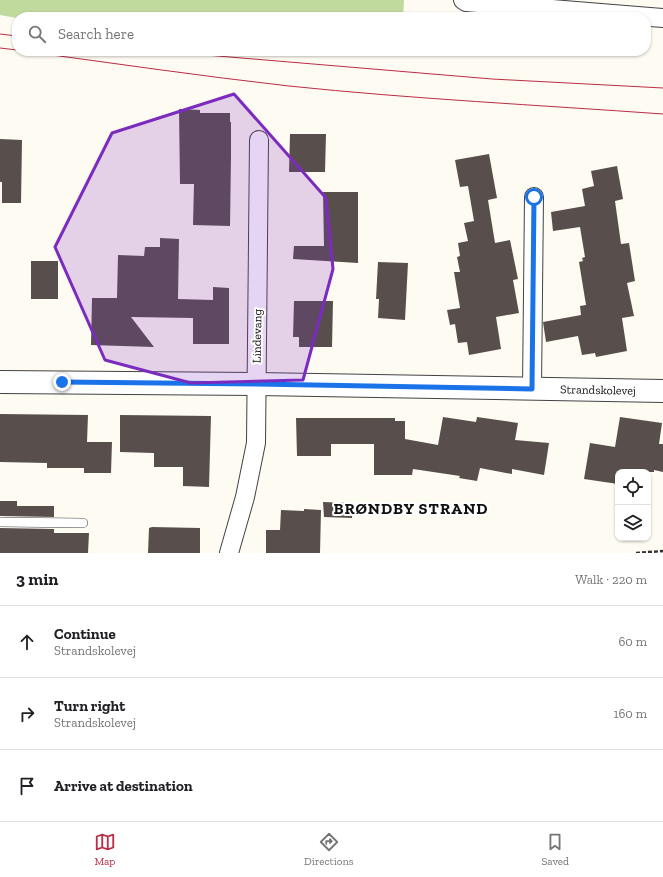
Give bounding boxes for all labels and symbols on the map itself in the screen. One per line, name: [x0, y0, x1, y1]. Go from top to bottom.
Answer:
route start: [525, 188, 543, 206]
street label: Lindevang: [250, 308, 264, 363]
route end: [53, 373, 71, 391]
street label: Strandskolevej: [560, 382, 636, 399]
district label: BRØNDBY STRAND: [334, 499, 488, 518]

